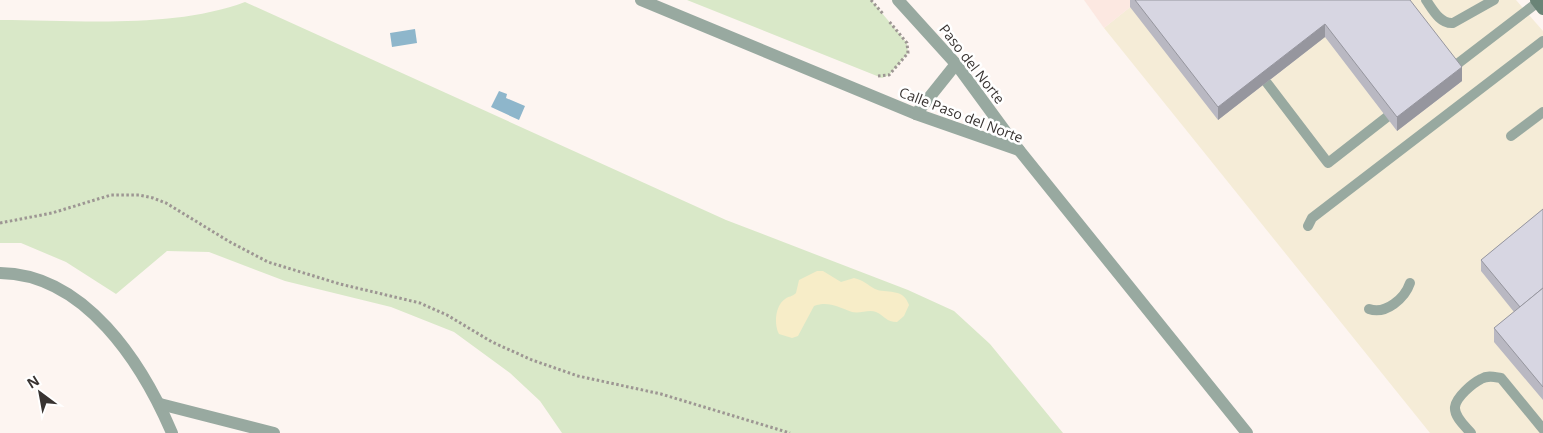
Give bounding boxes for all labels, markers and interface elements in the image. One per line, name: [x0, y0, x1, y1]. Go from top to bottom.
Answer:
street label: Paso del Norte: [935, 20, 1010, 107]
street label: Calle Paso del Norte: [897, 82, 1026, 147]
north arrow: [15, 368, 65, 418]
text: N: [23, 370, 43, 393]

